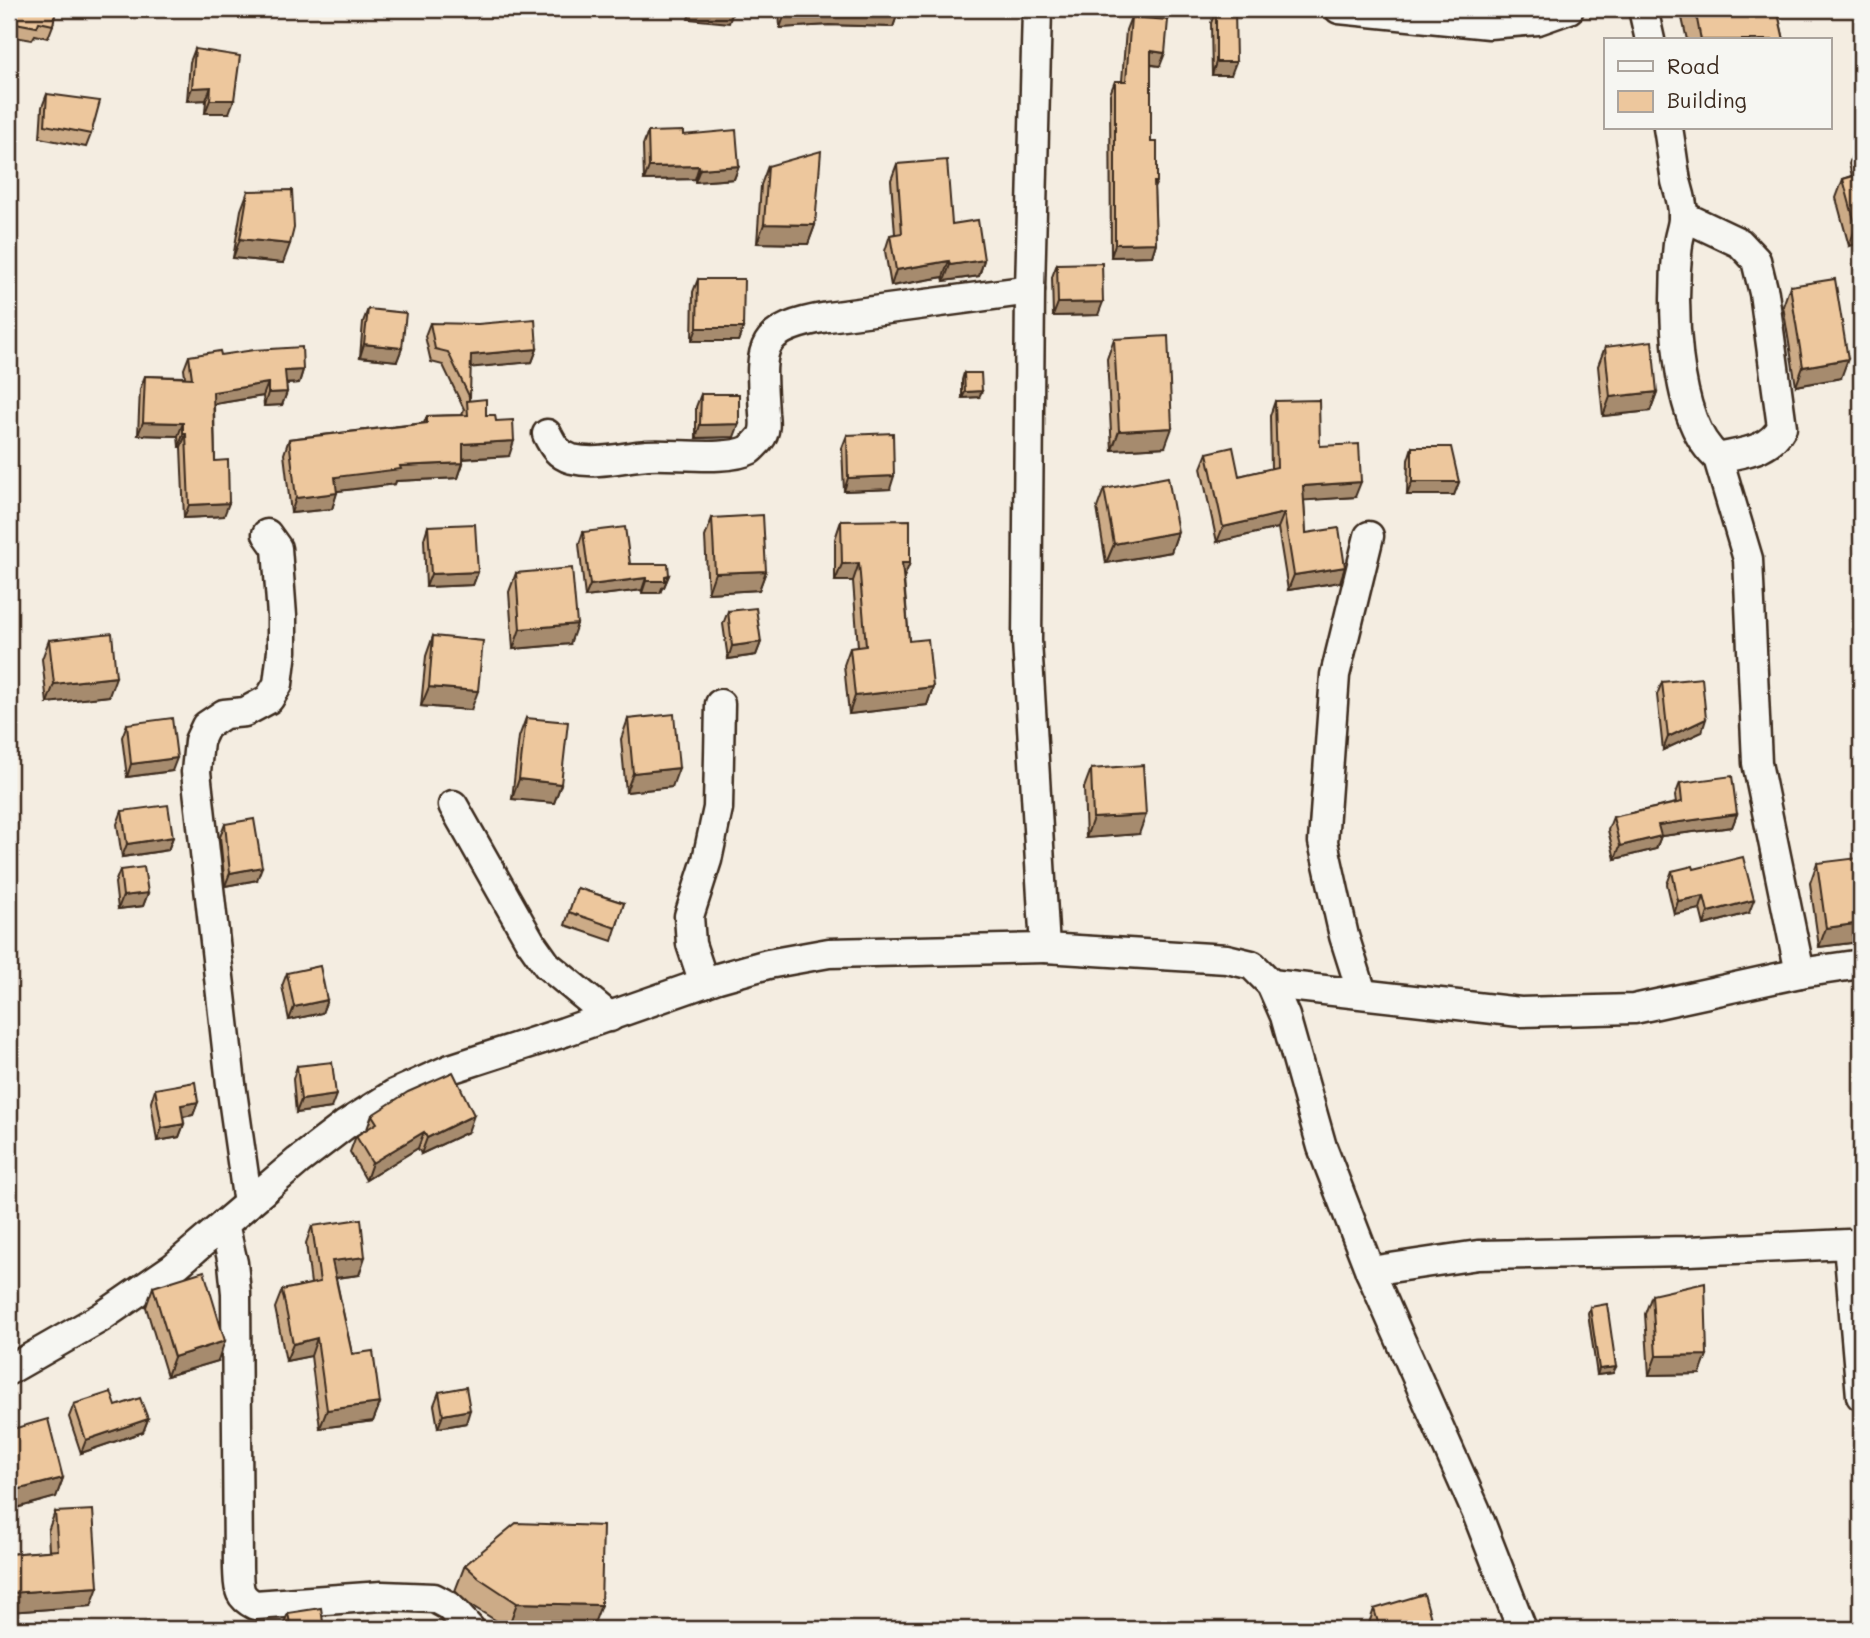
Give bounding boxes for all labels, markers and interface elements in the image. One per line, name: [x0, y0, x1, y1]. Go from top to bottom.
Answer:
legend: [1604, 38, 1832, 130]
text: Road: [1667, 52, 1719, 79]
text: Building: [1667, 86, 1747, 113]

